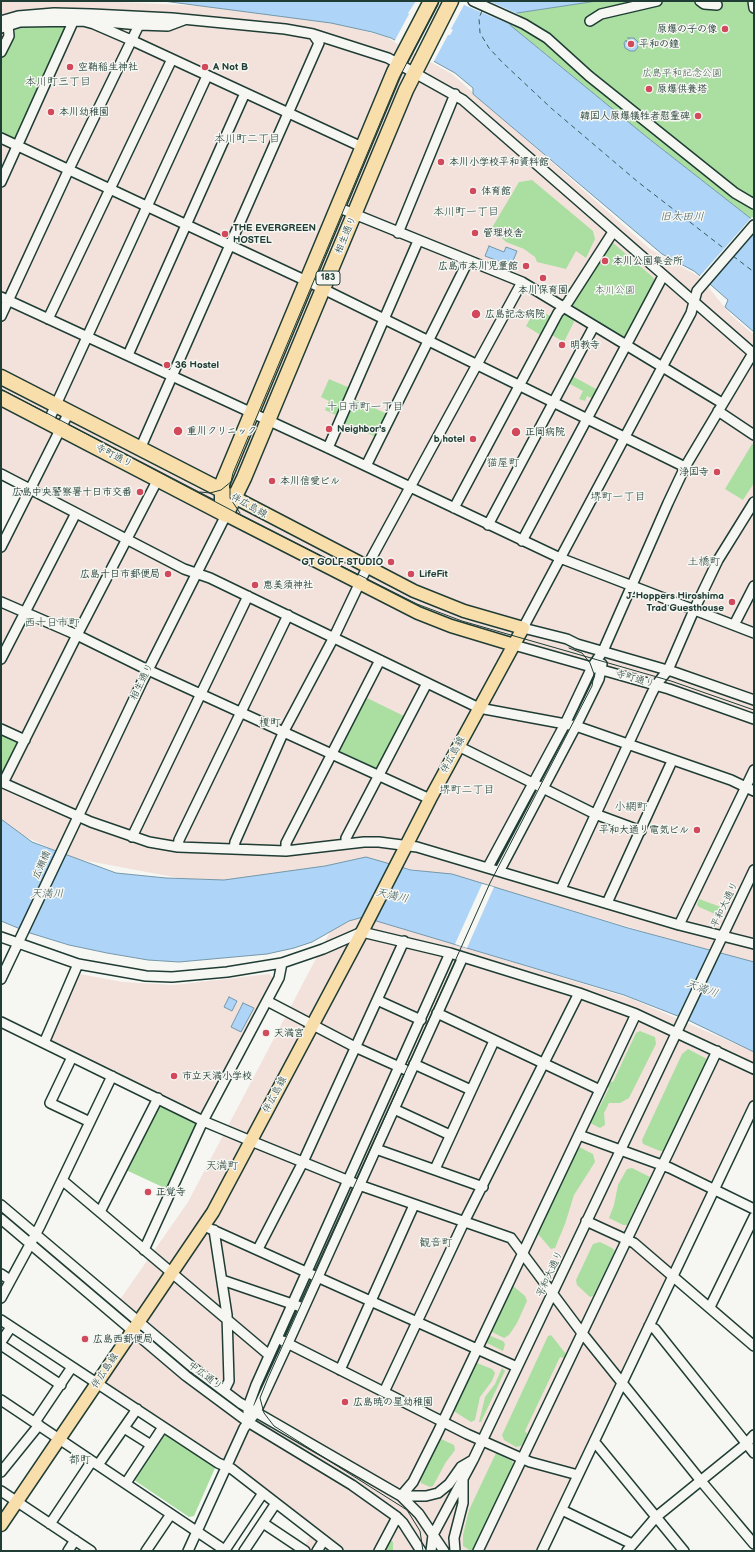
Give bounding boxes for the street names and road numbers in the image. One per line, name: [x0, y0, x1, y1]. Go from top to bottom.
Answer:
street label: 相生通り: [333, 214, 359, 256]
road number: 183: [316, 271, 340, 285]
street label: 寺町通り: [93, 442, 135, 470]
street label: 伴広島線: [229, 491, 269, 521]
street label: 相生通り: [128, 661, 156, 703]
street label: 寺町通り: [614, 668, 656, 690]
street label: 伴広島線: [438, 735, 468, 775]
street label: 広瀬橋: [30, 849, 54, 881]
street label: 平和大通り: [709, 880, 741, 930]
street label: 伴広島線: [260, 1075, 290, 1115]
street label: 平和大通り: [534, 1249, 566, 1299]
street label: 伴広島線: [89, 1351, 121, 1391]
street label: 中広通り: [185, 1359, 225, 1393]

